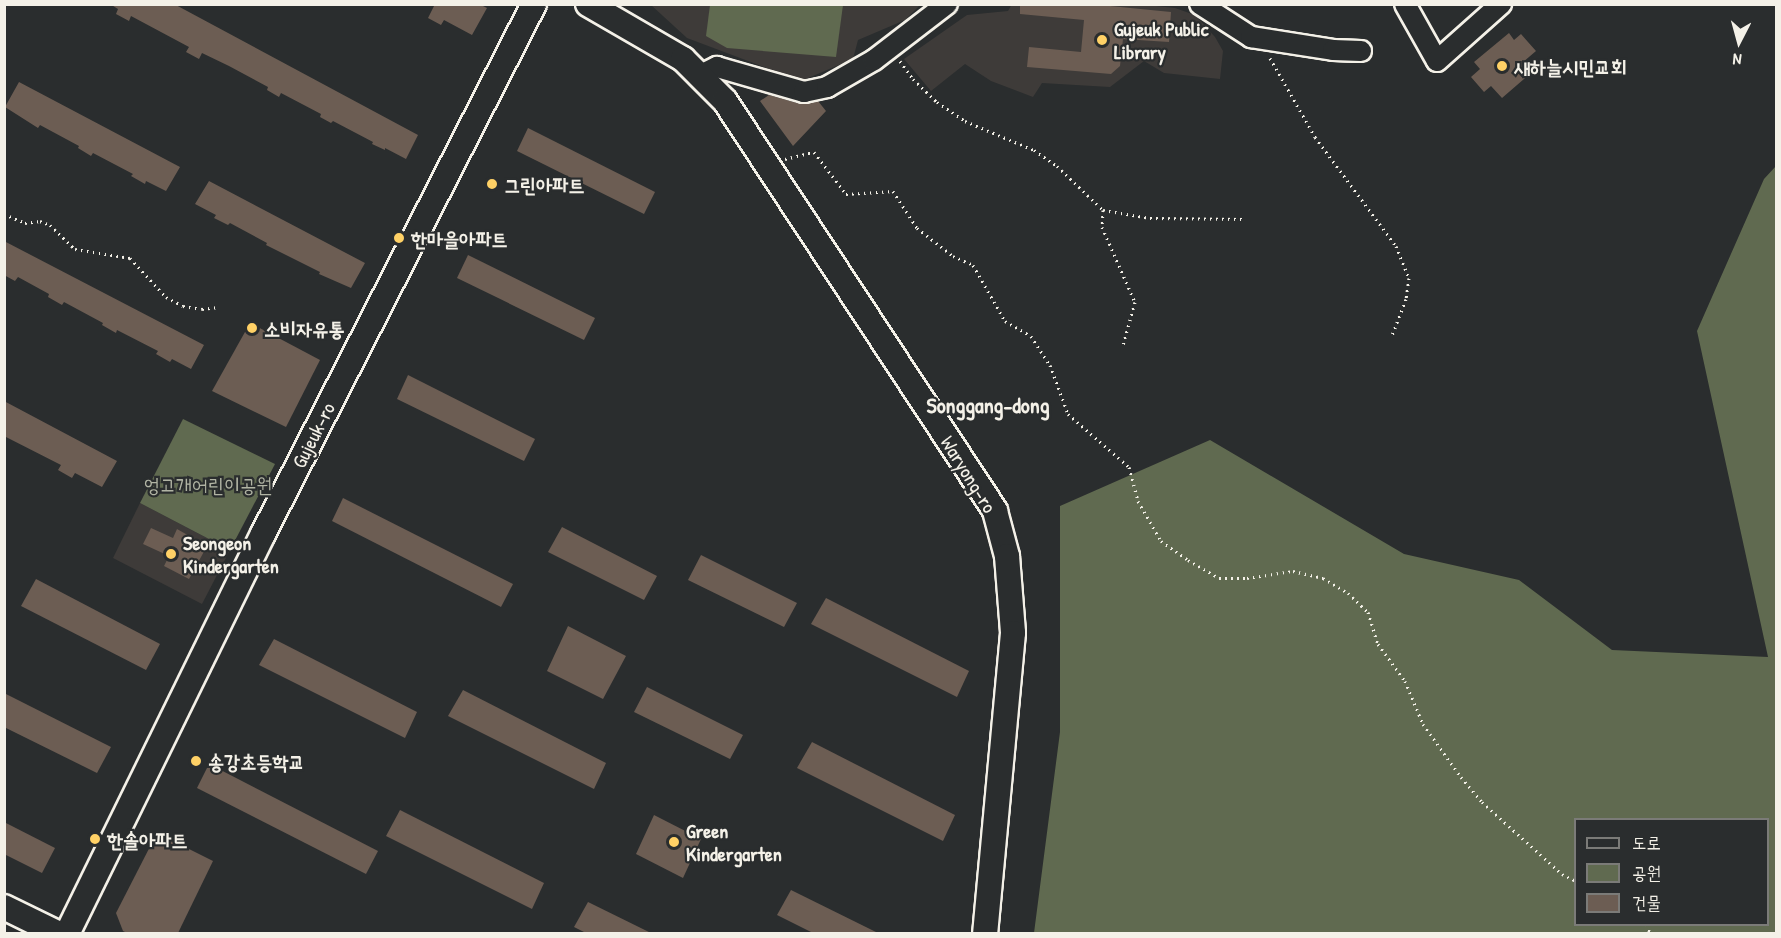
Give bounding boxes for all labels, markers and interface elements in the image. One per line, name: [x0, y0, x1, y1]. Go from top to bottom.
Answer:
north arrow: [1709, 12, 1769, 72]
place label: Gujeuk Public Library: [1114, 16, 1209, 63]
marker: Gujeuk Public Library: [1095, 33, 1109, 47]
text: N: [1732, 49, 1743, 71]
place label: 새하늘시민교회: [1514, 54, 1627, 78]
marker: 새하늘시민교회: [1495, 59, 1509, 73]
place label: 그린아파트: [504, 172, 584, 196]
marker: 그린아파트: [485, 177, 499, 191]
place label: 한마을아파트: [411, 226, 508, 250]
marker: 한마을아파트: [392, 231, 406, 245]
place label: 소비자유통: [264, 316, 344, 340]
marker: 소비자유통: [245, 321, 259, 335]
district label: Songgang-dong: [927, 393, 1049, 419]
street label: Gujeuk-ro: [286, 398, 340, 472]
street label: Waryong-ro: [936, 431, 1002, 517]
park label: 엉고개어린이공원: [144, 472, 272, 496]
place label: Seongeon Kindergarten: [183, 530, 279, 577]
marker: Seongeon Kindergarten: [164, 547, 178, 561]
place label: 송강초등학교: [208, 749, 305, 773]
marker: 송강초등학교: [189, 754, 203, 768]
legend: [1574, 818, 1769, 926]
place label: Green Kindergarten: [686, 819, 782, 866]
place label: 한솔아파트: [107, 827, 187, 851]
text: 도로: [1632, 830, 1661, 855]
marker: 한솔아파트: [88, 832, 102, 846]
marker: Green Kindergarten: [667, 835, 681, 849]
text: 공원: [1632, 860, 1661, 885]
text: 건물: [1632, 890, 1661, 915]

